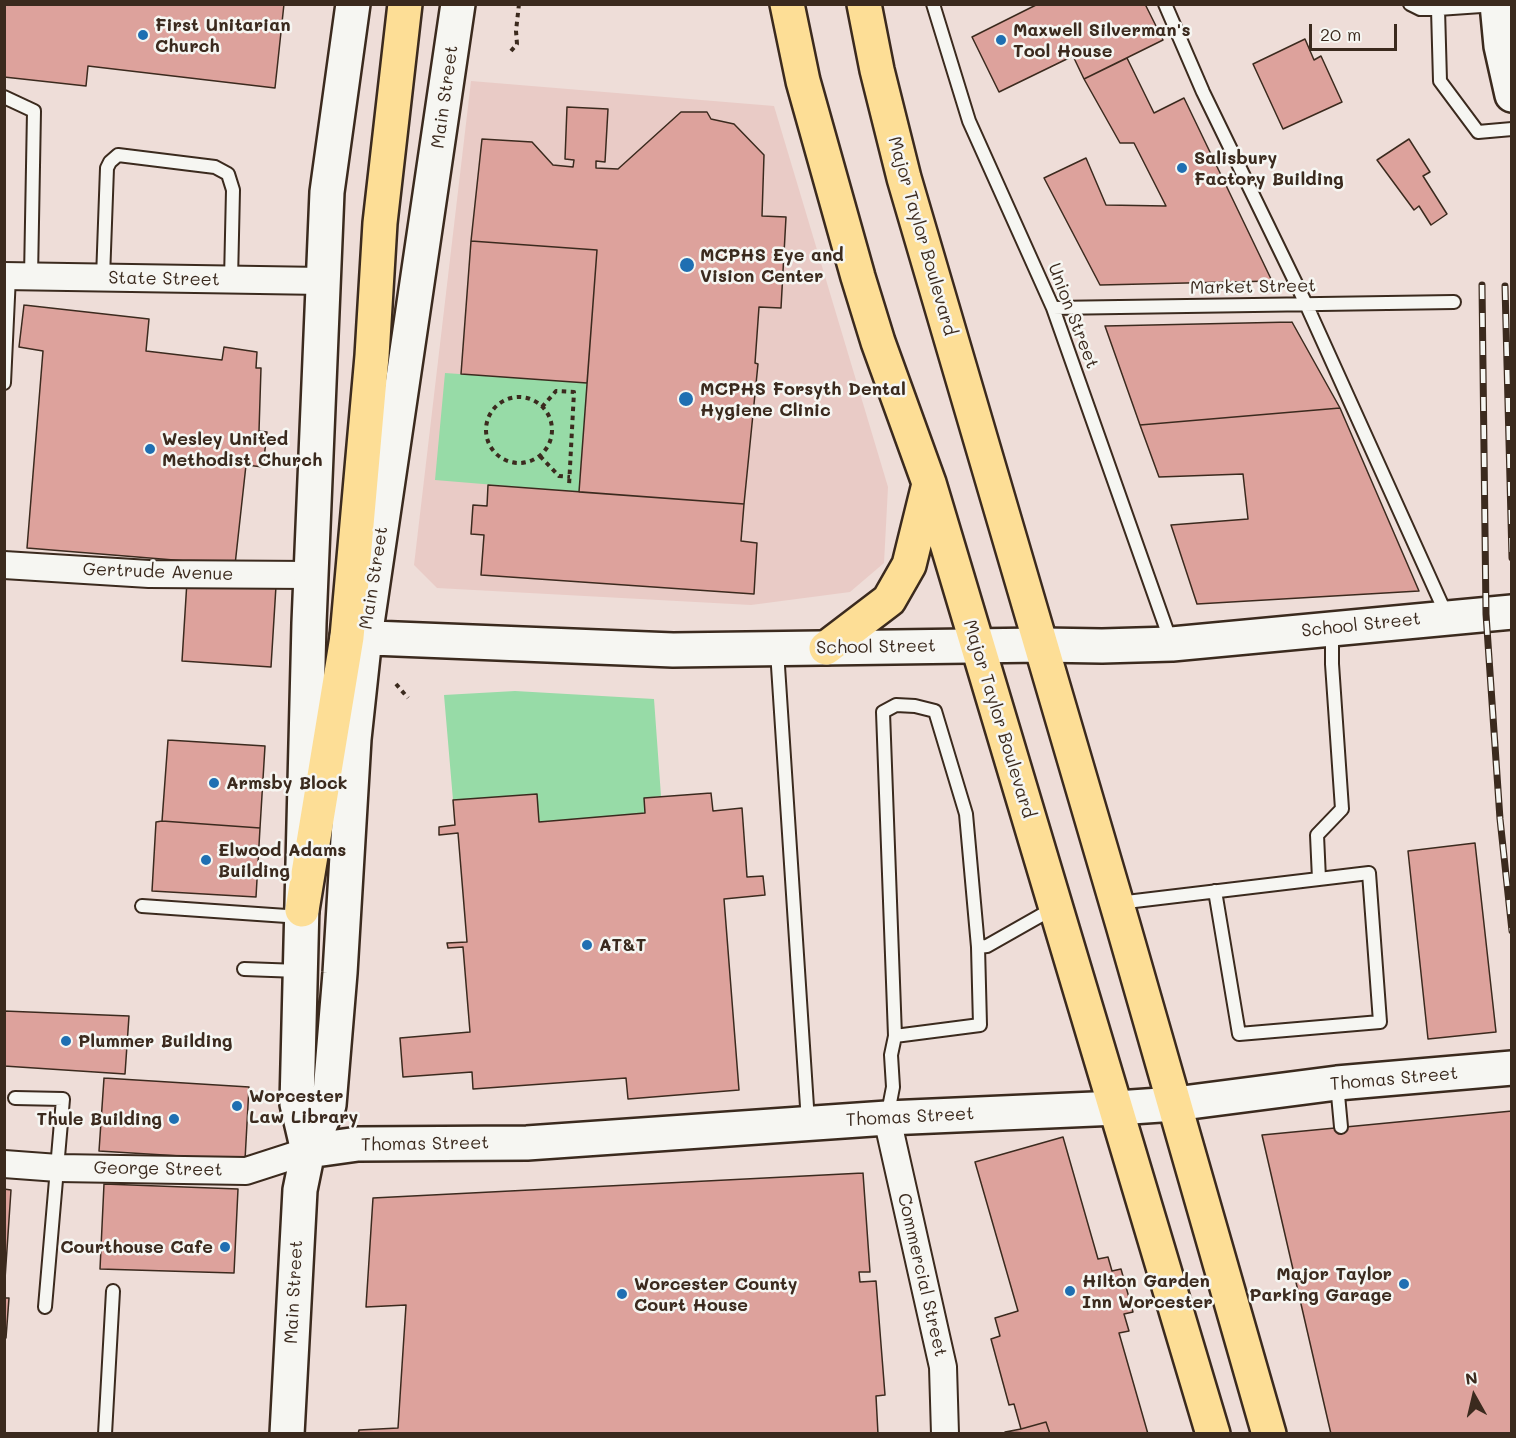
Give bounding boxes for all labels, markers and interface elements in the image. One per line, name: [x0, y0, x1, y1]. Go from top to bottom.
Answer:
scale bar: [1312, 12, 1400, 50]
place label: First Unitarian Church: [155, 14, 291, 57]
place label: Maxwell Silverman's Tool House: [1013, 19, 1190, 62]
text: 20 m: [1320, 22, 1361, 46]
marker: First Unitarian Church: [136, 28, 150, 42]
marker: Maxwell Silverman's Tool House: [994, 33, 1008, 47]
street label: Main Street: [427, 44, 463, 150]
street label: Major Taylor Boulevard: [883, 134, 961, 338]
place label: Salisbury Factory Building: [1194, 147, 1344, 190]
marker: Salisbury Factory Building: [1175, 161, 1189, 175]
place label: MCPHS Eye and Vision Center: [700, 244, 844, 286]
marker: MCPHS Eye and Vision Center: [678, 256, 696, 274]
street label: Union Street: [1043, 260, 1103, 372]
street label: State Street: [108, 267, 220, 291]
street label: Market Street: [1190, 275, 1316, 299]
place label: MCPHS Forsyth Dental Hygiene Clinic: [700, 378, 906, 420]
marker: MCPHS Forsyth Dental Hygiene Clinic: [677, 390, 695, 408]
place label: Wesley United Methodist Church: [162, 428, 322, 470]
marker: Wesley United Methodist Church: [143, 442, 157, 456]
street label: Main Street: [355, 525, 393, 631]
street label: Gertrude Avenue: [82, 559, 234, 585]
street label: School Street: [1300, 608, 1422, 642]
street label: Major Taylor Boulevard: [959, 617, 1039, 821]
street label: School Street: [816, 635, 936, 659]
place label: Armsby Block: [226, 772, 347, 794]
marker: Armsby Block: [207, 776, 221, 790]
place label: Elwood Adams Building: [218, 839, 346, 882]
marker: Elwood Adams Building: [199, 853, 213, 867]
place label: AT&T: [599, 934, 646, 956]
marker: AT&T: [580, 938, 594, 952]
place label: Plummer Building: [78, 1030, 233, 1052]
marker: Plummer Building: [59, 1034, 73, 1048]
street label: Thomas Street: [1329, 1063, 1459, 1095]
place label: Worcester Law Library: [249, 1085, 358, 1128]
marker: Worcester Law Library: [230, 1099, 244, 1113]
street label: Thomas Street: [845, 1103, 975, 1131]
place label: Thule Building: [37, 1108, 162, 1130]
marker: Thule Building: [167, 1112, 181, 1126]
street label: Thomas Street: [361, 1132, 489, 1156]
street label: George Street: [93, 1157, 223, 1181]
street label: Commercial Street: [893, 1191, 951, 1359]
place label: Courthouse Cafe: [60, 1236, 213, 1258]
street label: Main Street: [280, 1239, 308, 1345]
marker: Courthouse Cafe: [218, 1240, 232, 1254]
place label: Major Taylor Parking Garage: [1249, 1263, 1392, 1306]
place label: Hilton Garden Inn Worcester: [1082, 1270, 1213, 1312]
place label: Worcester County Court House: [634, 1273, 797, 1316]
marker: Major Taylor Parking Garage: [1397, 1277, 1411, 1291]
marker: Hilton Garden Inn Worcester: [1063, 1284, 1077, 1298]
marker: Worcester County Court House: [615, 1287, 629, 1301]
north arrow: [1444, 1366, 1504, 1426]
text: N: [1464, 1366, 1479, 1389]

